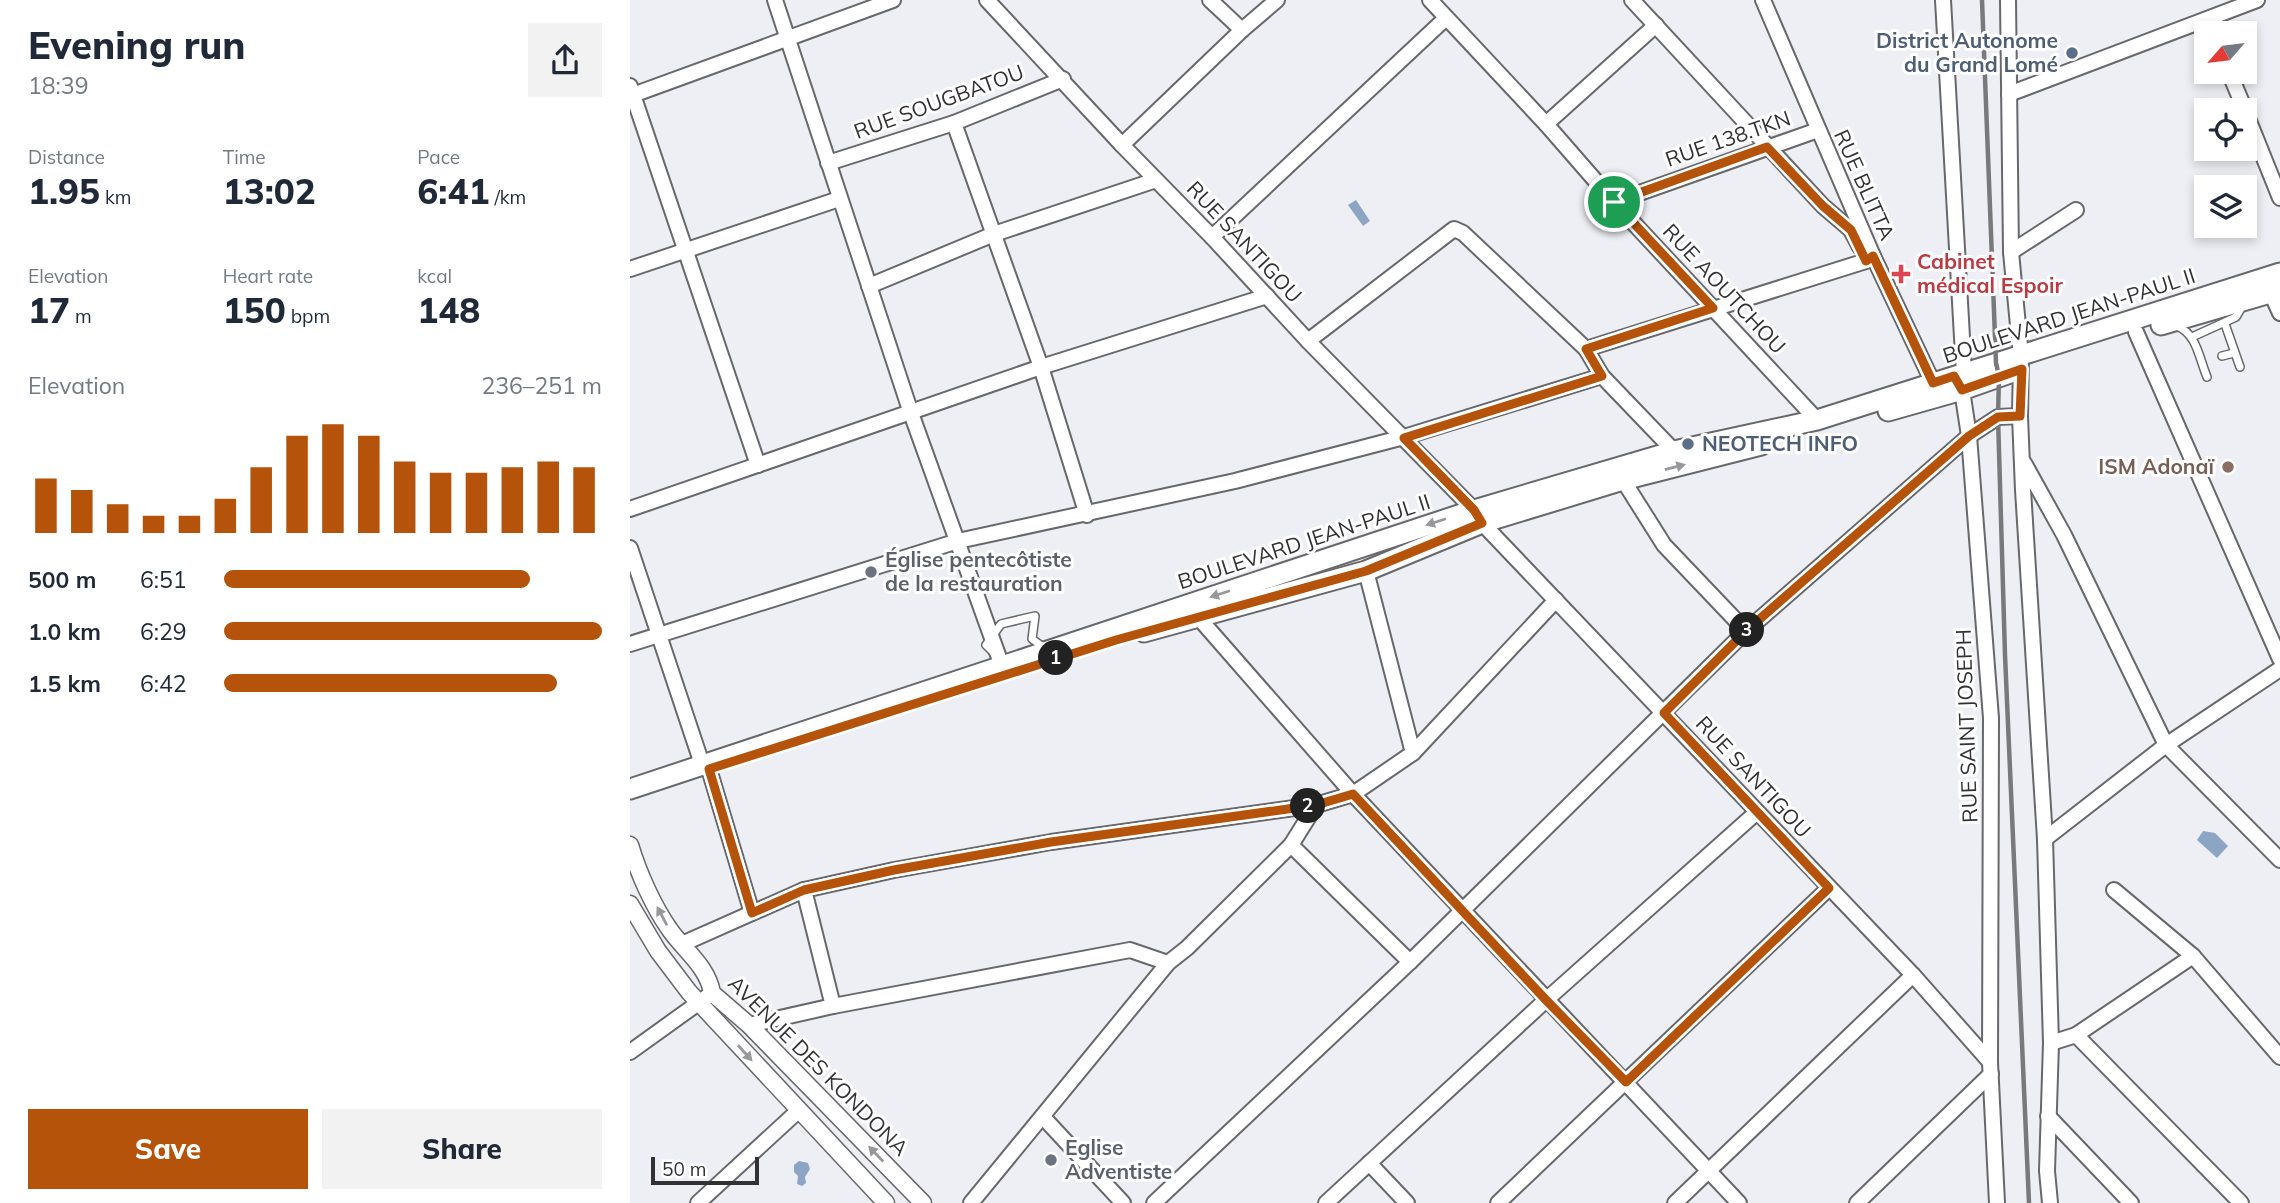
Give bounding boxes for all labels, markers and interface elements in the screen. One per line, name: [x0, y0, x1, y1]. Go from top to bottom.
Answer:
text: Evening run: [28, 21, 246, 69]
north arrow: [2194, 21, 2258, 84]
map controls: [2194, 21, 2257, 238]
button: share: [528, 23, 602, 97]
place label: District Autonome du Grand Lomé: [1876, 27, 2058, 77]
marker: District Autonome du Grand Lomé: [2064, 45, 2080, 61]
street label: RUE SOUGBATOU: [850, 58, 1027, 144]
text: 18:39: [28, 71, 88, 100]
button: locate: [2194, 98, 2257, 161]
street label: RUE 138.TKN: [1662, 104, 1794, 172]
street label: RUE BLITTA: [1829, 125, 1901, 244]
text: Distance: [28, 145, 105, 169]
text: Time: [223, 145, 266, 169]
text: Pace: [417, 145, 460, 169]
text: 1.95: [28, 169, 100, 213]
text: 13:02: [223, 169, 316, 213]
text: 6:41: [417, 169, 489, 213]
pin: [1584, 172, 1644, 232]
street label: RUE SANTIGOU: [1182, 175, 1308, 308]
button: layers: [2194, 175, 2257, 238]
icon: arrive: [1595, 183, 1633, 221]
text: km: [100, 185, 132, 209]
text: /km: [489, 185, 526, 209]
street label: RUE AOUTCHOU: [1658, 218, 1792, 359]
place label: Cabinet médical Espoir: [1917, 248, 2064, 298]
street label: BOULEVARD JEAN-PAUL II: [1939, 262, 2198, 368]
text: Elevation: [28, 264, 108, 288]
text: Heart rate: [223, 264, 313, 288]
text: kcal: [417, 264, 452, 288]
marker: Cabinet médical Espoir: [1891, 264, 1911, 284]
text: 17: [28, 288, 70, 332]
text: 150: [223, 288, 286, 332]
text: 148: [417, 288, 480, 332]
text: m: [70, 304, 92, 328]
text: bpm: [286, 304, 330, 328]
text: Elevation: [28, 371, 125, 400]
text: 236–251 m: [481, 371, 602, 400]
place label: NEOTECH INFO: [1702, 430, 1858, 456]
marker: NEOTECH INFO: [1680, 436, 1696, 452]
place label: ISM Adonaï: [2098, 453, 2215, 479]
marker: ISM Adonaï: [2220, 459, 2236, 475]
one-way arrow: [1664, 461, 1686, 472]
street label: BOULEVARD JEAN-PAUL II: [1174, 488, 1433, 594]
one-way arrow: [1426, 517, 1447, 528]
place label: Église pentecôtiste de la restauration: [885, 546, 1072, 596]
marker: Église pentecôtiste de la restauration: [863, 564, 879, 580]
text: 500 m: [28, 565, 96, 594]
text: 6:51: [140, 565, 187, 594]
one-way arrow: [1210, 589, 1231, 600]
pin: 3: [1730, 612, 1764, 648]
text: 1.0 km: [28, 617, 101, 646]
text: 6:29: [140, 617, 187, 646]
text: 3: [1741, 617, 1752, 641]
street label: RUE SAINT JOSEPH: [1950, 629, 1982, 823]
pin: 1: [1038, 640, 1074, 676]
text: 1: [1050, 645, 1061, 669]
text: 1.5 km: [28, 669, 101, 698]
text: 6:42: [140, 669, 187, 698]
street label: RUE SANTIGOU: [1691, 710, 1817, 843]
pin: 2: [1290, 788, 1326, 824]
text: 2: [1302, 793, 1313, 817]
one-way arrow: [656, 907, 668, 926]
street label: AVENUE DES KONDONA: [723, 970, 915, 1161]
one-way arrow: [737, 1044, 753, 1062]
button: Save: [28, 1109, 308, 1189]
button: Share: [322, 1109, 602, 1189]
place label: Eglise Adventiste: [1065, 1134, 1172, 1184]
one-way arrow: [868, 1146, 884, 1163]
marker: Eglise Adventiste: [1043, 1152, 1059, 1168]
scale bar: [651, 1154, 760, 1186]
text: 50 m: [662, 1157, 706, 1181]

